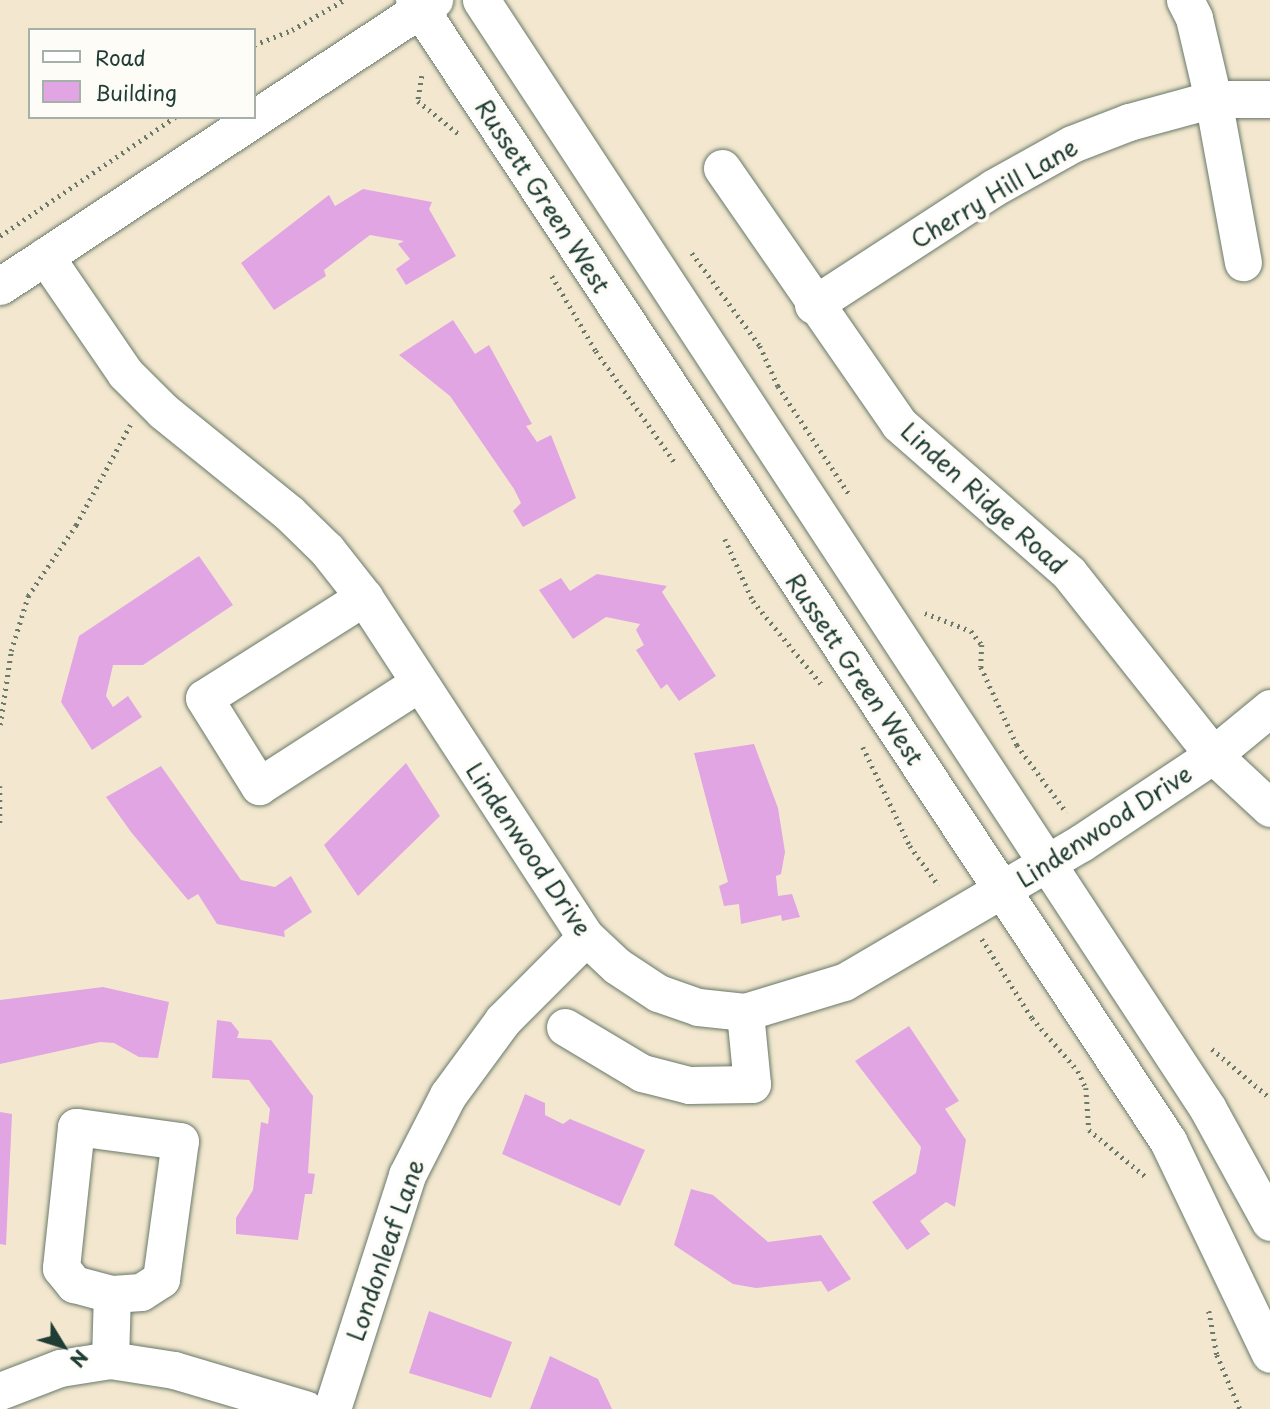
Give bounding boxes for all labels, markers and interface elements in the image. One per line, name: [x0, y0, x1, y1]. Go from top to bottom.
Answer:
legend: [28, 28, 256, 119]
text: Road: [95, 41, 146, 73]
text: Building: [95, 76, 177, 108]
street label: Russett Green West: [468, 92, 618, 300]
street label: Cherry Hill Lane: [905, 132, 1083, 254]
street label: Linden Ridge Road: [896, 416, 1072, 580]
street label: Russett Green West: [779, 566, 931, 772]
street label: Lindenwood Drive: [460, 756, 598, 942]
street label: Lindenwood Drive: [1011, 758, 1197, 894]
street label: Londonleaf Lane: [340, 1156, 430, 1344]
north arrow: [28, 1311, 98, 1381]
text: N: [64, 1344, 95, 1373]

